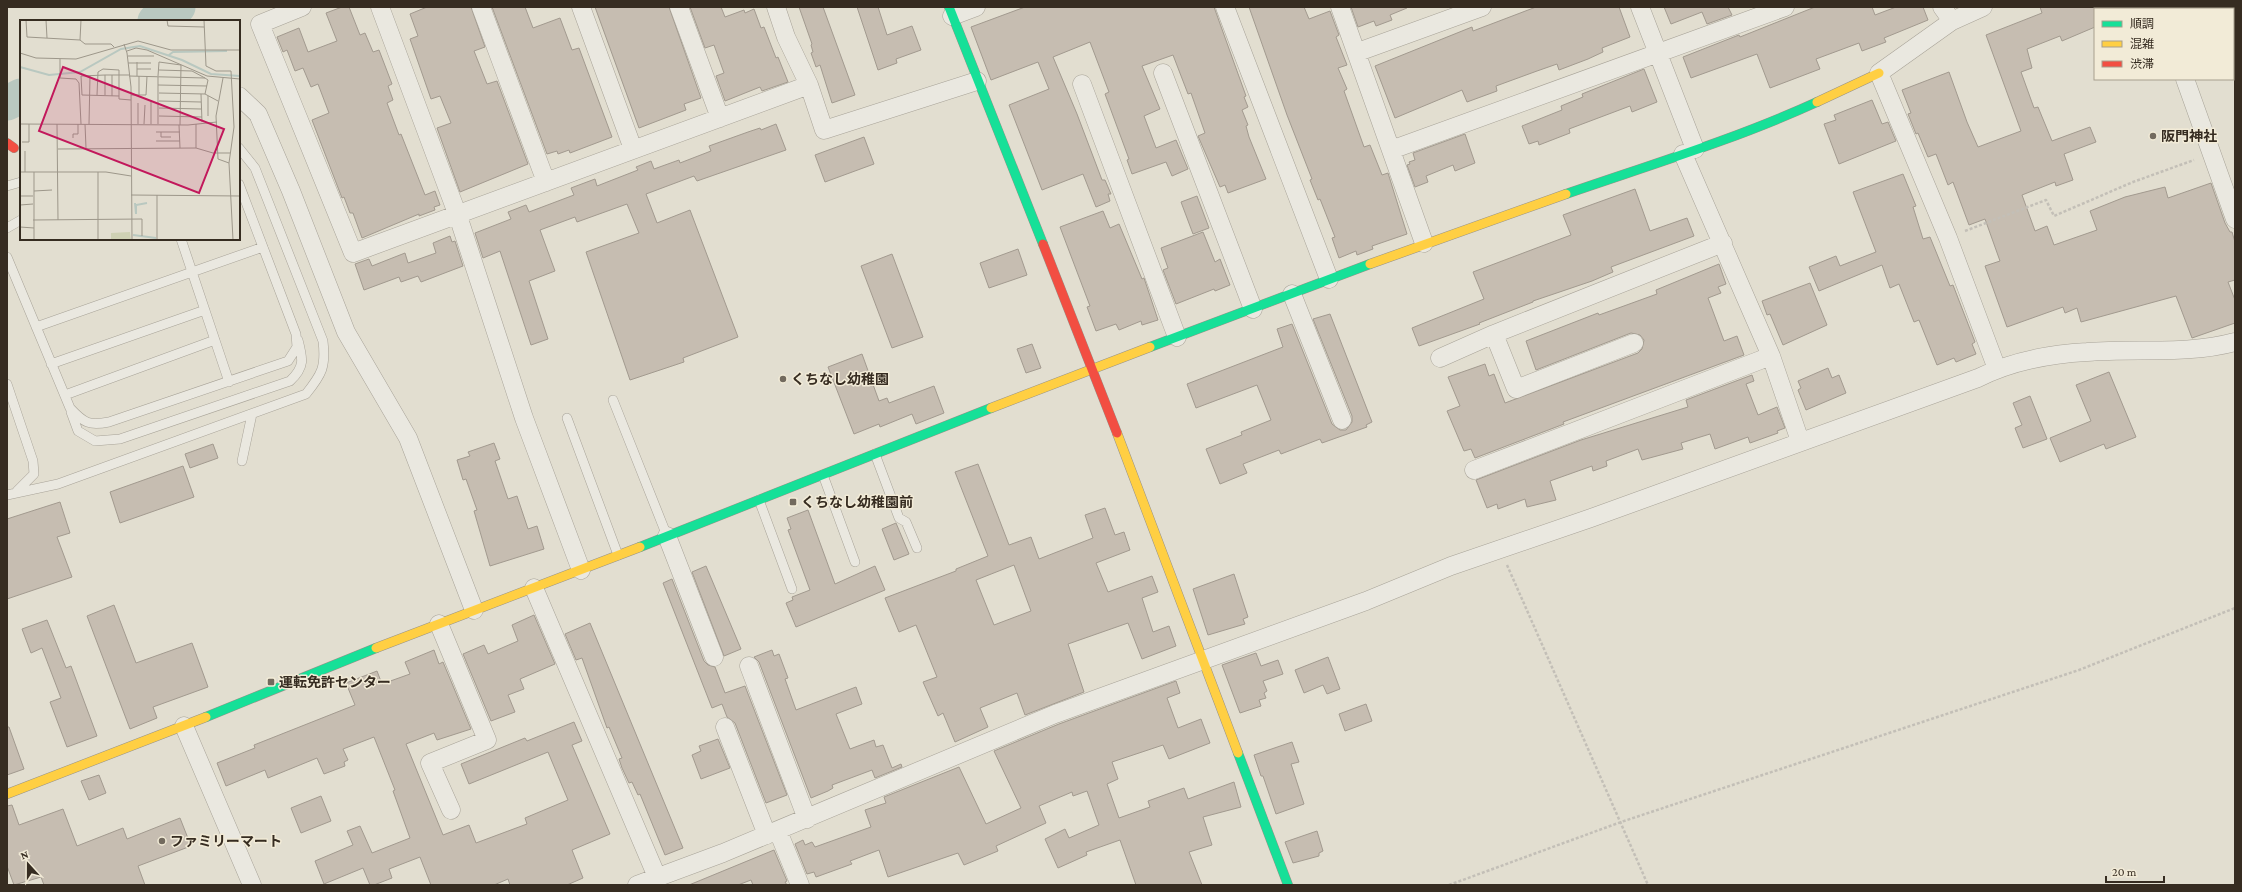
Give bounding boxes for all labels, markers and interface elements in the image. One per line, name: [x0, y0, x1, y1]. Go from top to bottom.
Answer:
legend: [2094, 8, 2234, 80]
text: 順調: [2130, 17, 2154, 31]
inset map: [20, 20, 240, 240]
text: 混雑: [2130, 37, 2154, 51]
text: 渋滞: [2130, 57, 2154, 71]
place label: 阪門神社: [2161, 128, 2217, 144]
marker: 阪門神社: [2148, 131, 2158, 141]
place label: くちなし幼稚園: [791, 371, 889, 387]
marker: くちなし幼稚園: [778, 374, 788, 384]
place label: くちなし幼稚園前: [801, 494, 913, 510]
marker: くちなし幼稚園前: [788, 497, 798, 507]
place label: 運転免許センター: [279, 674, 391, 690]
marker: 運転免許センター: [266, 677, 276, 687]
place label: ファミリーマート: [170, 833, 282, 849]
marker: ファミリーマート: [157, 836, 167, 846]
north arrow: [8, 844, 48, 884]
text: N: [19, 848, 31, 862]
scale bar: [2106, 858, 2164, 884]
text: 20 m: [2112, 865, 2137, 879]

